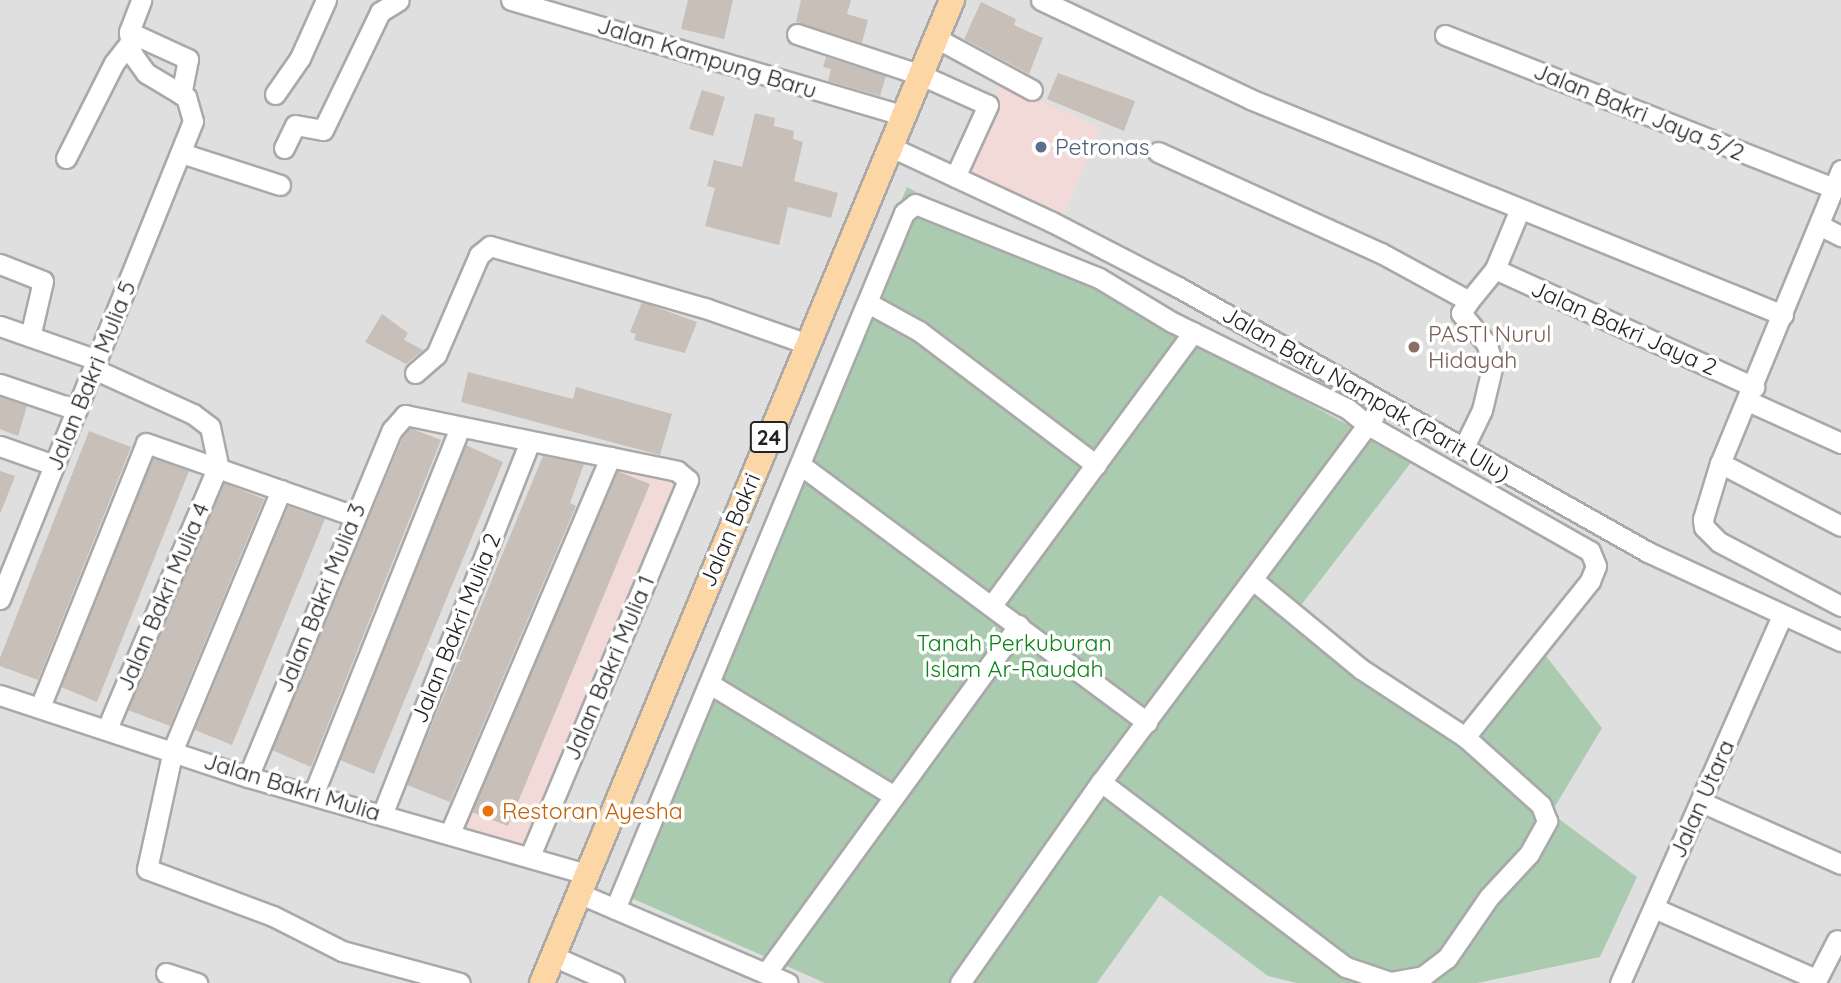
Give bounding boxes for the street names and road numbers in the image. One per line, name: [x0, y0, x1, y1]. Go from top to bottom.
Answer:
street label: Jalan Kampung Baru: [594, 11, 820, 105]
street label: Jalan Bakri Jaya 5/2: [1530, 57, 1748, 167]
street label: Jalan Bakri Jaya 2: [1527, 275, 1721, 381]
street label: Jalan Bakri Mulia 5: [40, 277, 142, 475]
street label: Jalan Batu Nampak (Parit Ulu): [1217, 300, 1515, 488]
road number: 24: [750, 420, 788, 454]
street label: Jalan Bakri: [694, 469, 766, 591]
street label: Jalan Bakri Mulia 4: [111, 499, 215, 695]
street label: Jalan Bakri Mulia 3: [270, 499, 372, 697]
street label: Jalan Bakri Mulia 2: [405, 529, 507, 727]
street label: Jalan Bakri Mulia 1: [558, 571, 660, 765]
street label: Jalan Utara: [1664, 736, 1740, 862]
street label: Jalan Bakri Mulia: [200, 747, 384, 827]

